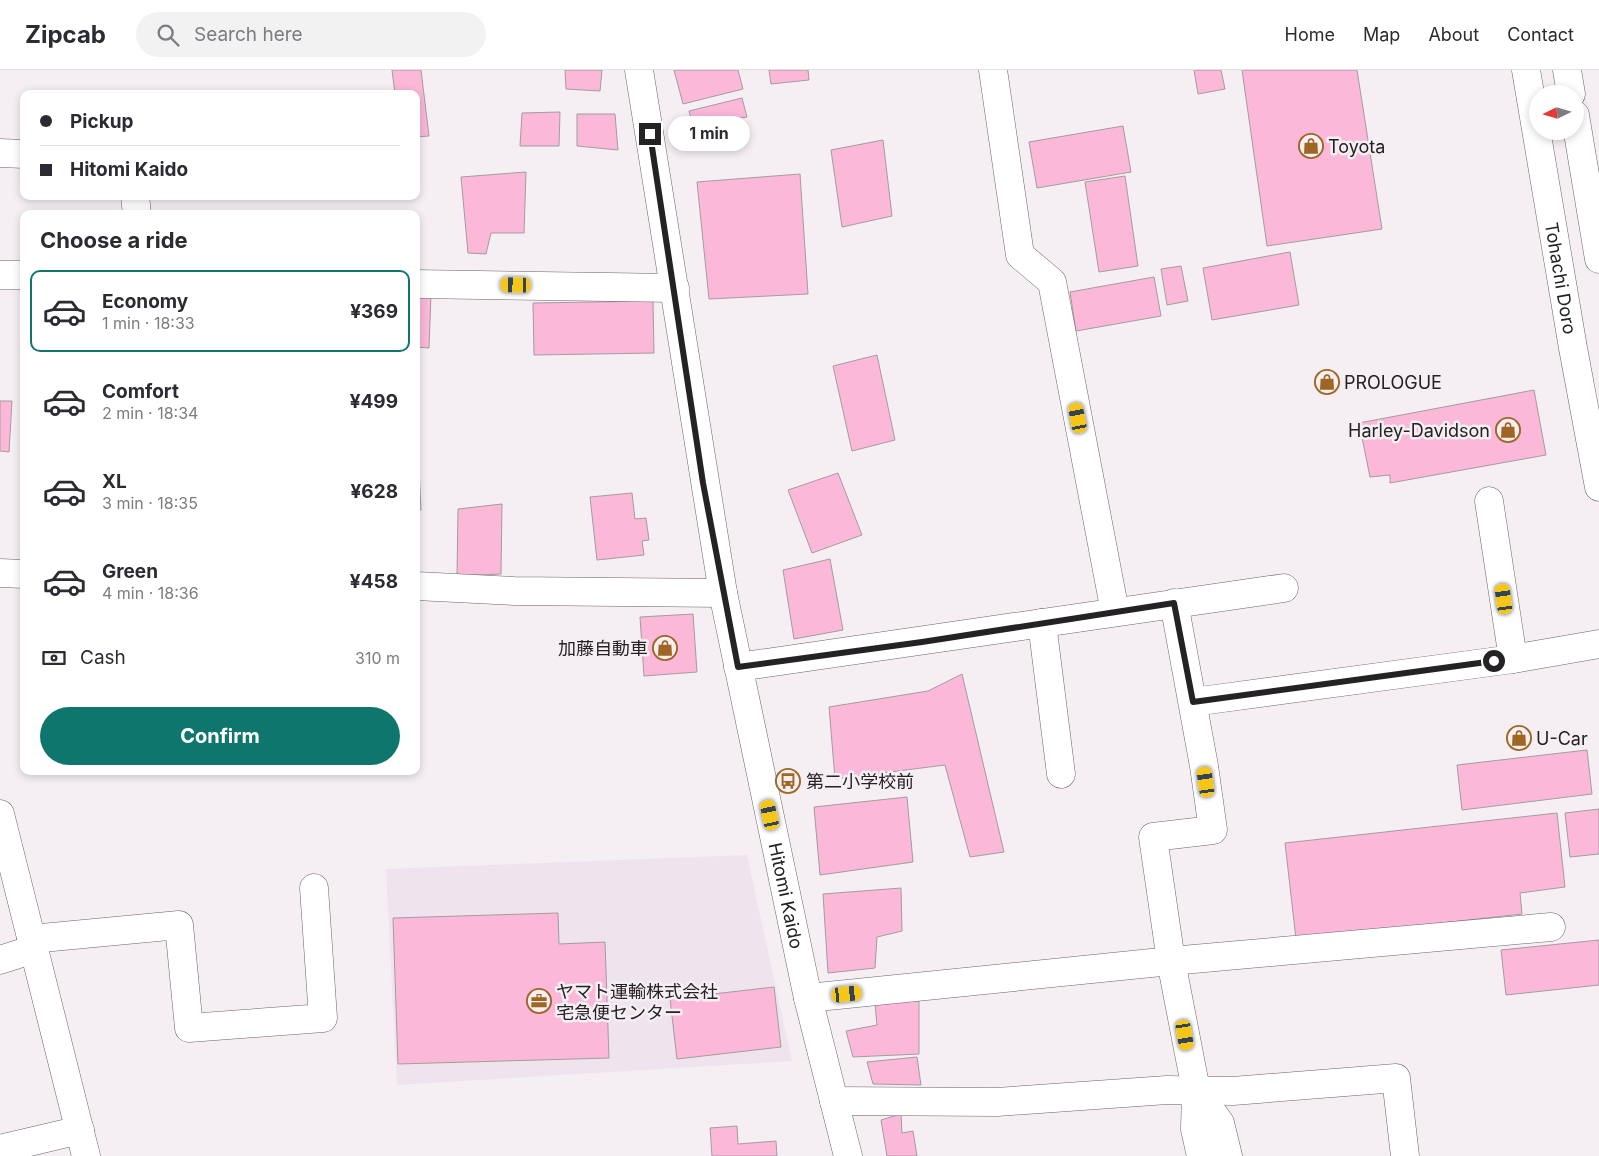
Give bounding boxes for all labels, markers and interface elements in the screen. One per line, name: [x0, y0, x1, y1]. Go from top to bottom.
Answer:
search box: [136, 12, 486, 57]
text: Zipcab: [25, 20, 106, 49]
icon: search: [154, 21, 182, 49]
text: Search here: [194, 23, 303, 46]
text: Home: [1285, 24, 1335, 45]
text: Map: [1363, 24, 1400, 45]
text: About: [1428, 24, 1479, 45]
text: Contact: [1507, 24, 1574, 45]
north arrow: [1529, 85, 1584, 140]
map controls: [1529, 85, 1584, 140]
text: Pickup: [70, 110, 133, 133]
callout: 1 min: [668, 116, 750, 152]
route end: [639, 123, 661, 145]
text: 1 min: [689, 123, 729, 143]
shop icon: Toyota: [1298, 133, 1324, 159]
place label: Toyota: [1328, 136, 1385, 157]
text: Hitomi Kaido: [70, 158, 188, 181]
street label: Tohachi Doro: [1541, 220, 1581, 336]
text: Choose a ride: [40, 227, 188, 253]
car: [500, 277, 531, 293]
icon: car: [42, 289, 87, 334]
text: Economy: [102, 290, 188, 313]
text: ¥369: [350, 300, 398, 323]
text: 1 min · 18:33: [102, 313, 195, 333]
shop icon: PROLOGUE: [1314, 369, 1340, 395]
place label: PROLOGUE: [1344, 372, 1442, 393]
icon: car: [42, 379, 87, 424]
text: Comfort: [102, 380, 179, 403]
text: ¥499: [350, 390, 398, 413]
car: [1067, 402, 1088, 434]
text: 2 min · 18:34: [102, 403, 198, 423]
shop icon: Harley-Davidson: [1495, 417, 1521, 443]
place label: Harley-Davidson: [1348, 420, 1490, 441]
icon: car: [42, 469, 87, 514]
text: XL: [102, 470, 127, 493]
text: ¥628: [350, 480, 398, 503]
text: 3 min · 18:35: [102, 493, 198, 513]
icon: car: [42, 559, 87, 604]
text: Green: [102, 560, 158, 583]
text: ¥458: [350, 570, 398, 593]
text: 4 min · 18:36: [102, 583, 199, 603]
car: [1494, 583, 1513, 615]
shop icon: 加藤自動車: [652, 635, 678, 661]
place label: 加藤自動車: [558, 638, 648, 659]
icon: cash: [40, 644, 68, 672]
text: Cash: [80, 646, 126, 669]
text: 310 m: [355, 648, 400, 668]
route start: [1483, 650, 1505, 672]
button: Confirm: [40, 707, 400, 765]
shop icon: U-Car: [1506, 725, 1532, 751]
place label: U-Car: [1536, 728, 1588, 749]
car: [1196, 766, 1215, 798]
bus stop icon: 第二小学校前: [775, 768, 801, 794]
place label: 第二小学校前: [806, 771, 914, 792]
car: [759, 799, 780, 831]
street label: Hitomi Kaido: [765, 841, 808, 951]
place label: ヤマト運輸株式会社 宅急便センター: [556, 981, 718, 1023]
car: [831, 985, 862, 1003]
office icon: ヤマト運輸株式会社 宅急便センター: [526, 988, 552, 1014]
car: [1175, 1019, 1194, 1051]

